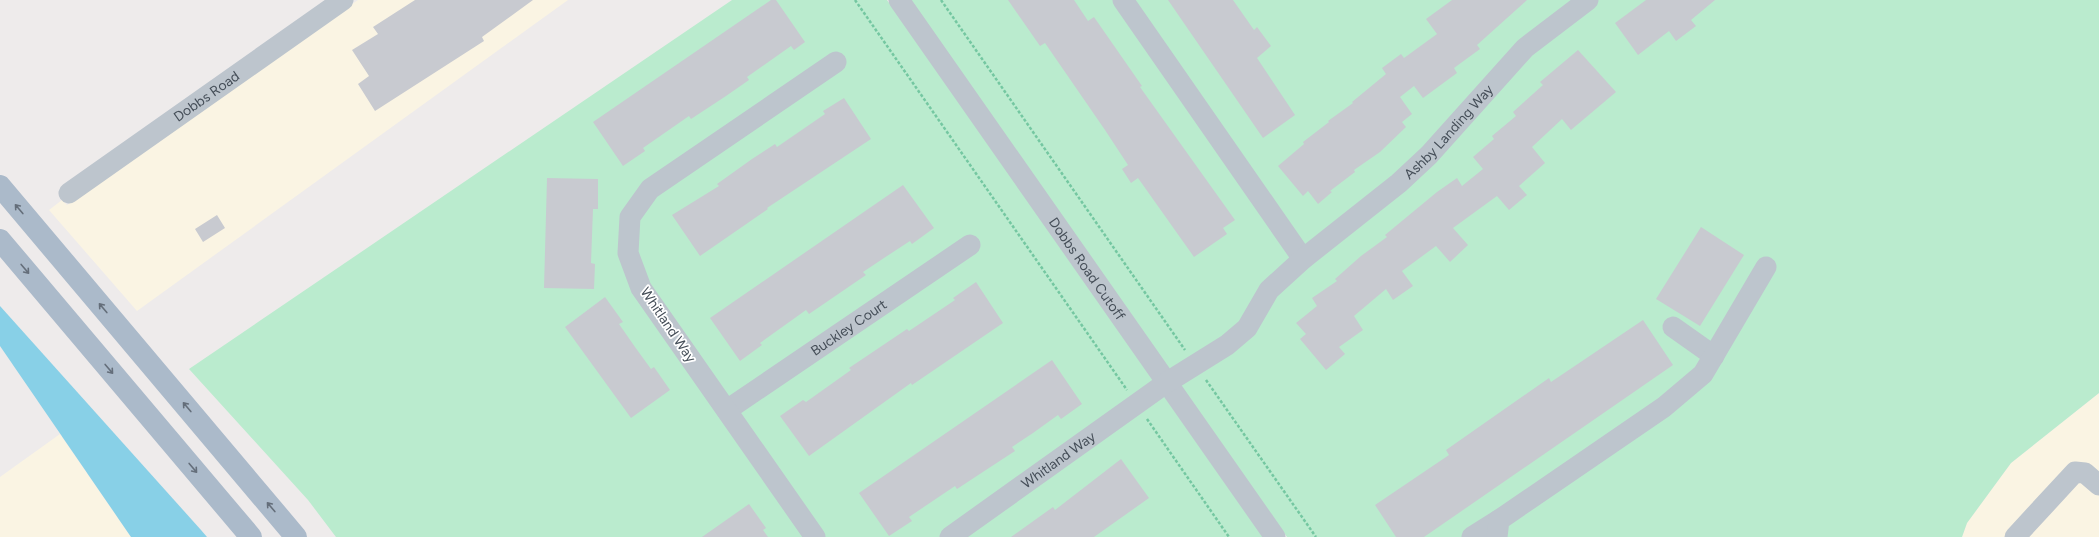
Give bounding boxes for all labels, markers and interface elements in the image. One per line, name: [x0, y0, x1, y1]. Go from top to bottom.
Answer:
street label: Dobbs Road: [170, 67, 242, 125]
street label: Ashby Landing Way: [1400, 81, 1497, 183]
one-way arrow: [15, 204, 24, 214]
street label: Dobbs Road Cutoff: [1045, 214, 1129, 324]
one-way arrow: [21, 264, 30, 275]
street label: Whitland Way: [637, 284, 700, 366]
street label: Buckley Court: [807, 296, 890, 359]
one-way arrow: [99, 303, 108, 314]
one-way arrow: [105, 363, 114, 374]
one-way arrow: [183, 402, 192, 413]
street label: Whitland Way: [1018, 427, 1099, 492]
one-way arrow: [189, 463, 198, 473]
one-way arrow: [266, 502, 275, 512]

